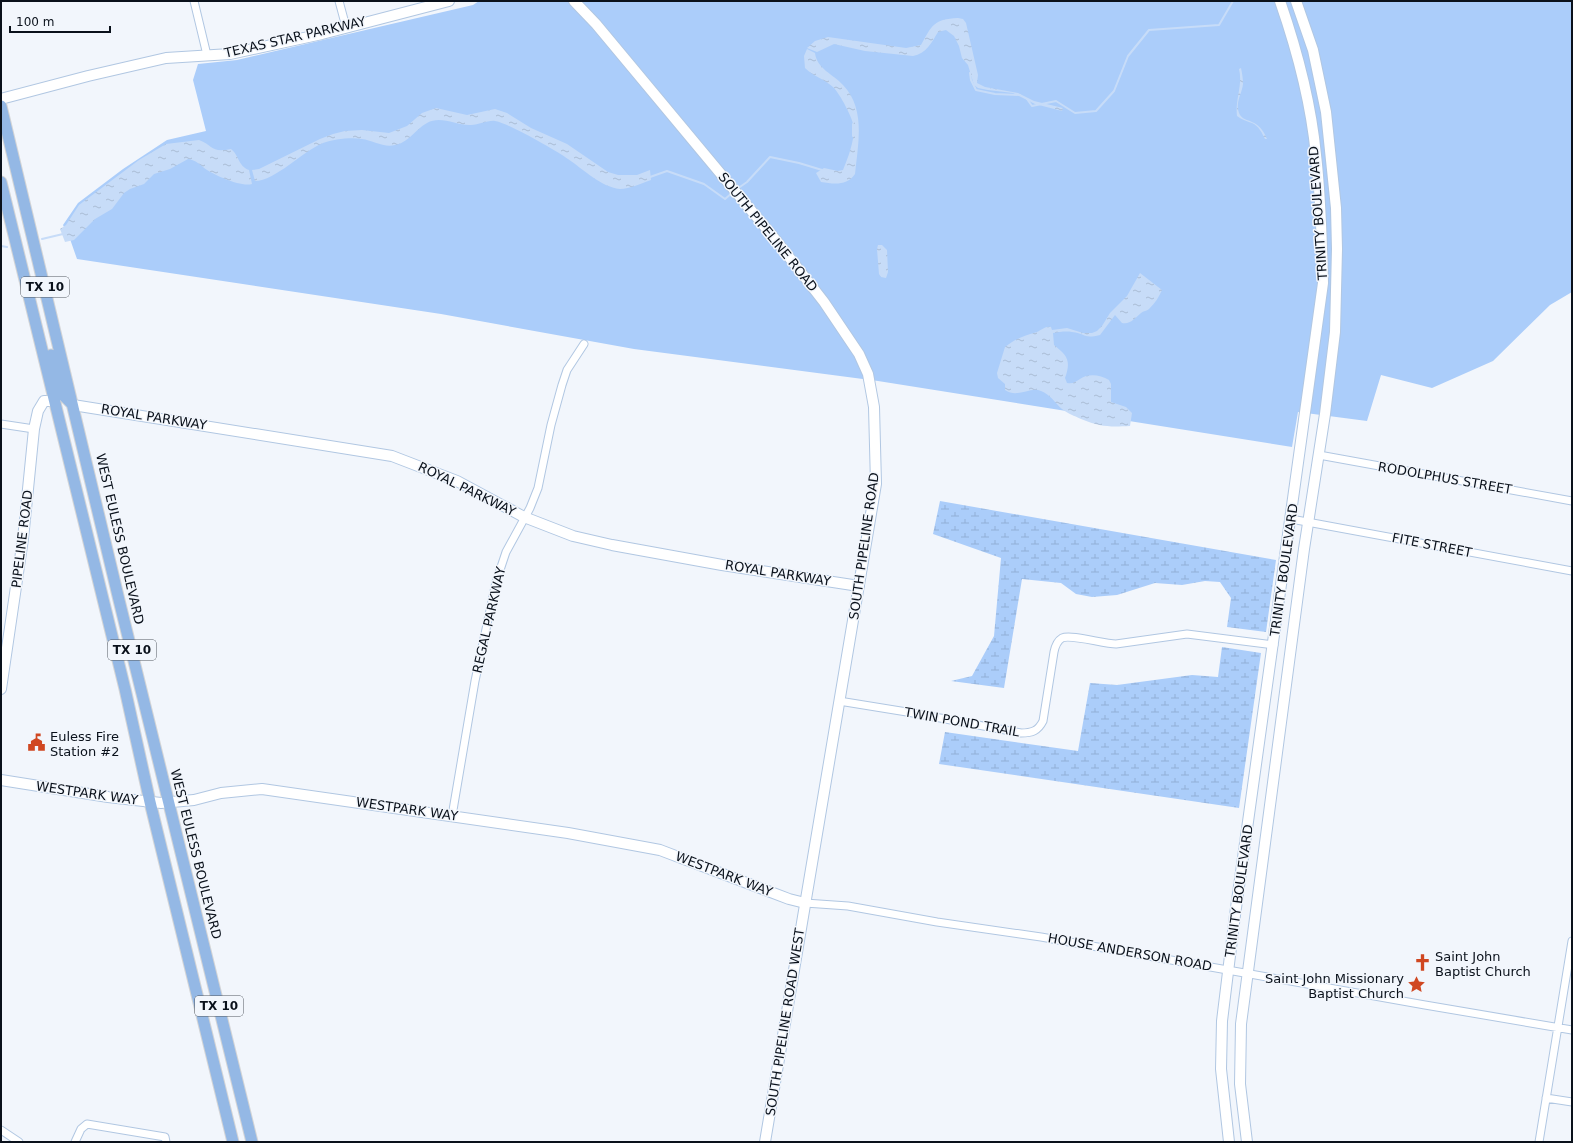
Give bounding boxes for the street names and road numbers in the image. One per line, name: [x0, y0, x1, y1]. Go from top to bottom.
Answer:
street label: TEXAS STAR PARKWAY: [222, 13, 367, 61]
street label: TRINITY BOULEVARD: [1306, 145, 1330, 281]
street label: SOUTH PIPELINE ROAD: [715, 170, 821, 294]
road number: TX 10: [21, 277, 69, 297]
street label: ROYAL PARKWAY: [100, 401, 208, 433]
street label: WEST EULESS BOULEVARD: [93, 452, 147, 626]
street label: ROYAL PARKWAY: [416, 459, 518, 519]
street label: RODOLPHUS STREET: [1377, 459, 1513, 497]
street label: SOUTH PIPELINE ROAD: [846, 471, 882, 621]
street label: PIPELINE ROAD: [9, 489, 35, 589]
street label: TRINITY BOULEVARD: [1267, 502, 1301, 639]
street label: FITE STREET: [1391, 530, 1473, 560]
street label: ROYAL PARKWAY: [724, 557, 832, 589]
street label: REGAL PARKWAY: [469, 565, 509, 675]
road number: TX 10: [108, 640, 156, 660]
street label: TWIN POND TRAIL: [902, 704, 1022, 740]
street label: WEST EULESS BOULEVARD: [168, 767, 224, 941]
street label: WESTPARK WAY: [35, 778, 139, 808]
street label: WESTPARK WAY: [355, 794, 459, 824]
street label: TRINITY BOULEVARD: [1222, 823, 1256, 960]
street label: WESTPARK WAY: [673, 849, 775, 899]
street label: SOUTH PIPELINE ROAD WEST: [763, 927, 807, 1117]
street label: HOUSE ANDERSON ROAD: [1047, 930, 1213, 974]
road number: TX 10: [195, 996, 243, 1016]

